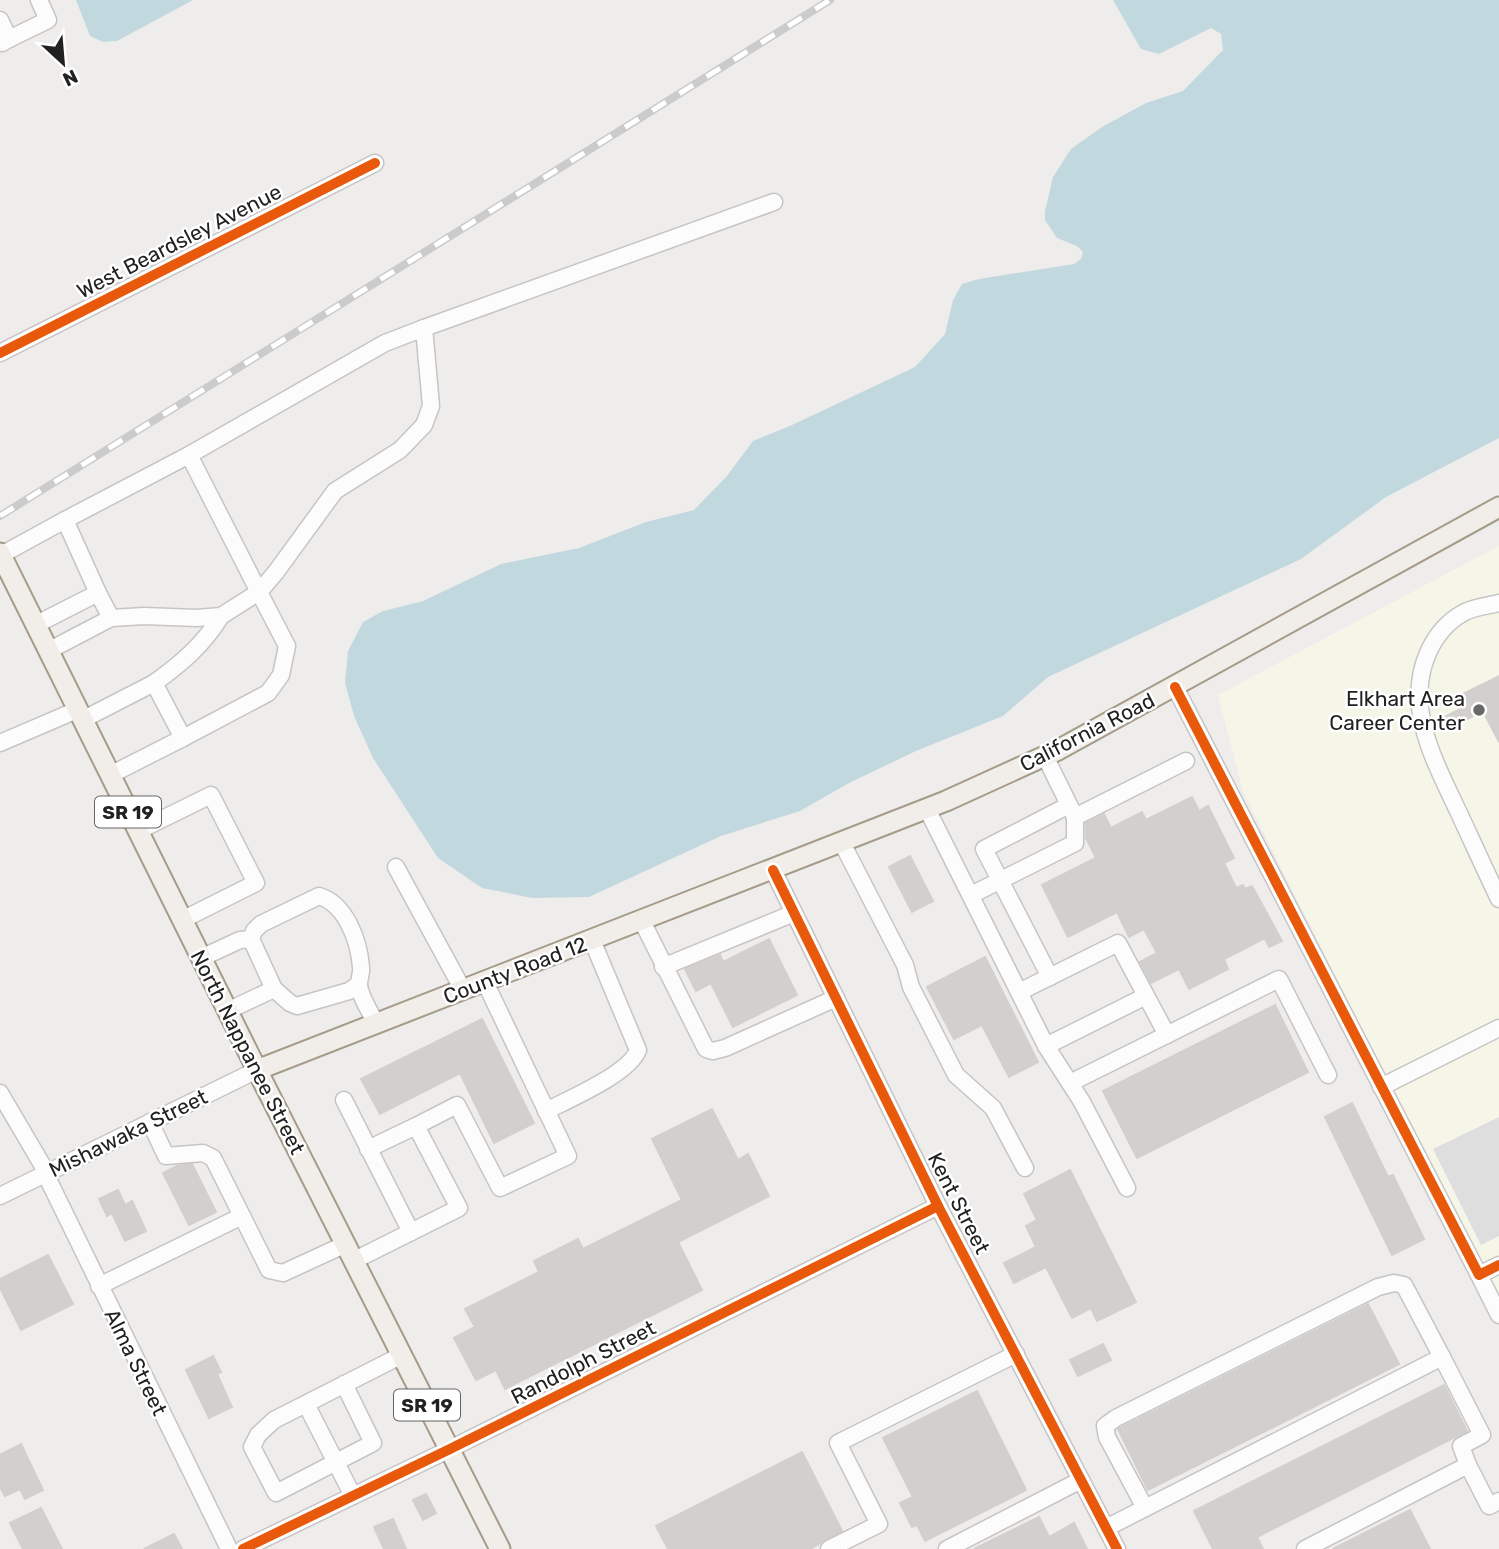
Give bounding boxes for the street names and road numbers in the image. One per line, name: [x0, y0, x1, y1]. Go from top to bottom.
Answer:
street label: West Beardsley Avenue: [73, 179, 285, 303]
street label: California Road: [1015, 687, 1159, 777]
road number: SR 19: [95, 796, 161, 828]
street label: County Road 12: [440, 931, 590, 1009]
street label: North Nappanee Street: [186, 946, 310, 1158]
street label: Mishawaka Street: [45, 1084, 211, 1182]
street label: Kent Street: [923, 1148, 995, 1258]
street label: Alma Street: [99, 1305, 173, 1419]
street label: Randolph Street: [507, 1315, 659, 1409]
road number: SR 19: [394, 1390, 460, 1420]

